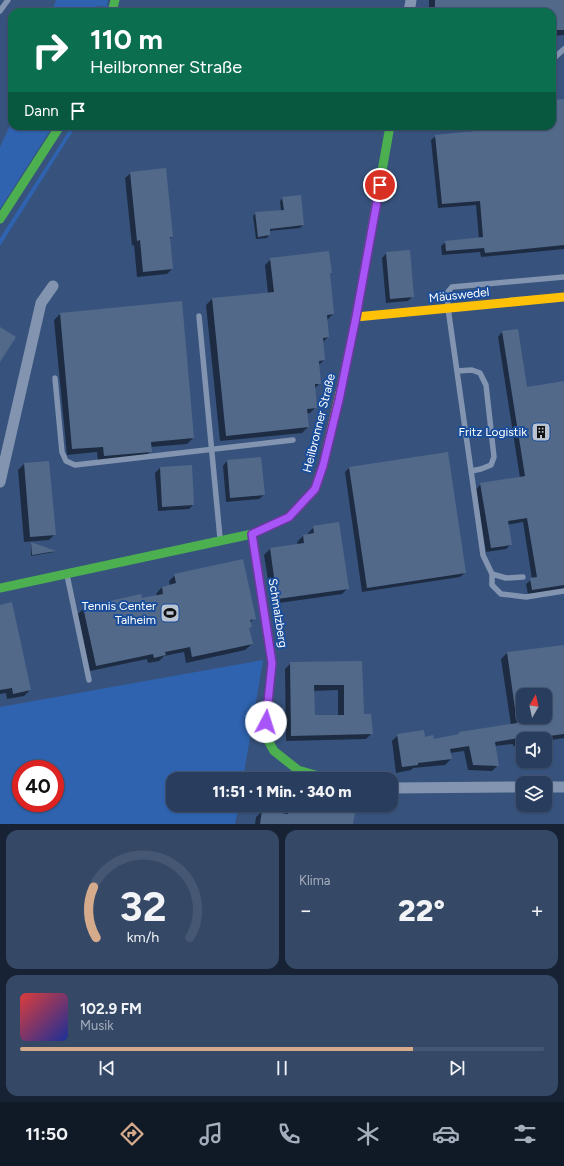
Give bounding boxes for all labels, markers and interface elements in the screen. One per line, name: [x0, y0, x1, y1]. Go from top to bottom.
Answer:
text: 110 m: [90, 22, 163, 56]
icon: right: [24, 24, 76, 76]
text: Heilbronner Straße: [90, 56, 242, 78]
icon: arrive: [67, 100, 89, 122]
text: Dann: [24, 102, 59, 120]
pin: [363, 168, 397, 202]
icon: arrive: [369, 174, 391, 196]
street label: Mäuswedel: [428, 285, 490, 305]
street label: Heilbronner Straße: [300, 372, 338, 474]
building icon: Fritz Logistik: [530, 421, 552, 443]
place label: Fritz Logistik: [459, 425, 527, 439]
street label: Schmalzberg: [266, 577, 290, 649]
place label: Tennis Center Talheim: [82, 599, 156, 627]
sports icon: Tennis Center Talheim: [159, 602, 181, 624]
north arrow: [516, 688, 552, 724]
map controls: [516, 688, 552, 812]
position arrow: [245, 701, 287, 743]
button: sound: [516, 732, 552, 768]
speed limit sign: 40: [12, 760, 64, 812]
button: layers: [516, 776, 552, 812]
text: 11:51 · 1 Min. · 340 m: [213, 783, 351, 801]
text: Klima: [299, 873, 331, 888]
text: 32: [119, 880, 166, 930]
text: 22°: [398, 892, 445, 929]
text: −: [299, 897, 313, 924]
text: +: [530, 897, 544, 924]
text: km/h: [126, 927, 159, 945]
text: 102.9 FM: [80, 1000, 142, 1018]
text: Musik: [80, 1018, 114, 1033]
icon: previous: [96, 1057, 118, 1079]
icon: pause: [271, 1057, 293, 1079]
icon: next: [446, 1057, 468, 1079]
icon: directions: [118, 1120, 146, 1148]
icon: music: [197, 1120, 225, 1148]
icon: phone: [275, 1120, 303, 1148]
icon: climate: [354, 1120, 382, 1148]
icon: car: [432, 1120, 460, 1148]
icon: filters: [511, 1120, 539, 1148]
text: 11:50: [25, 1123, 68, 1145]

